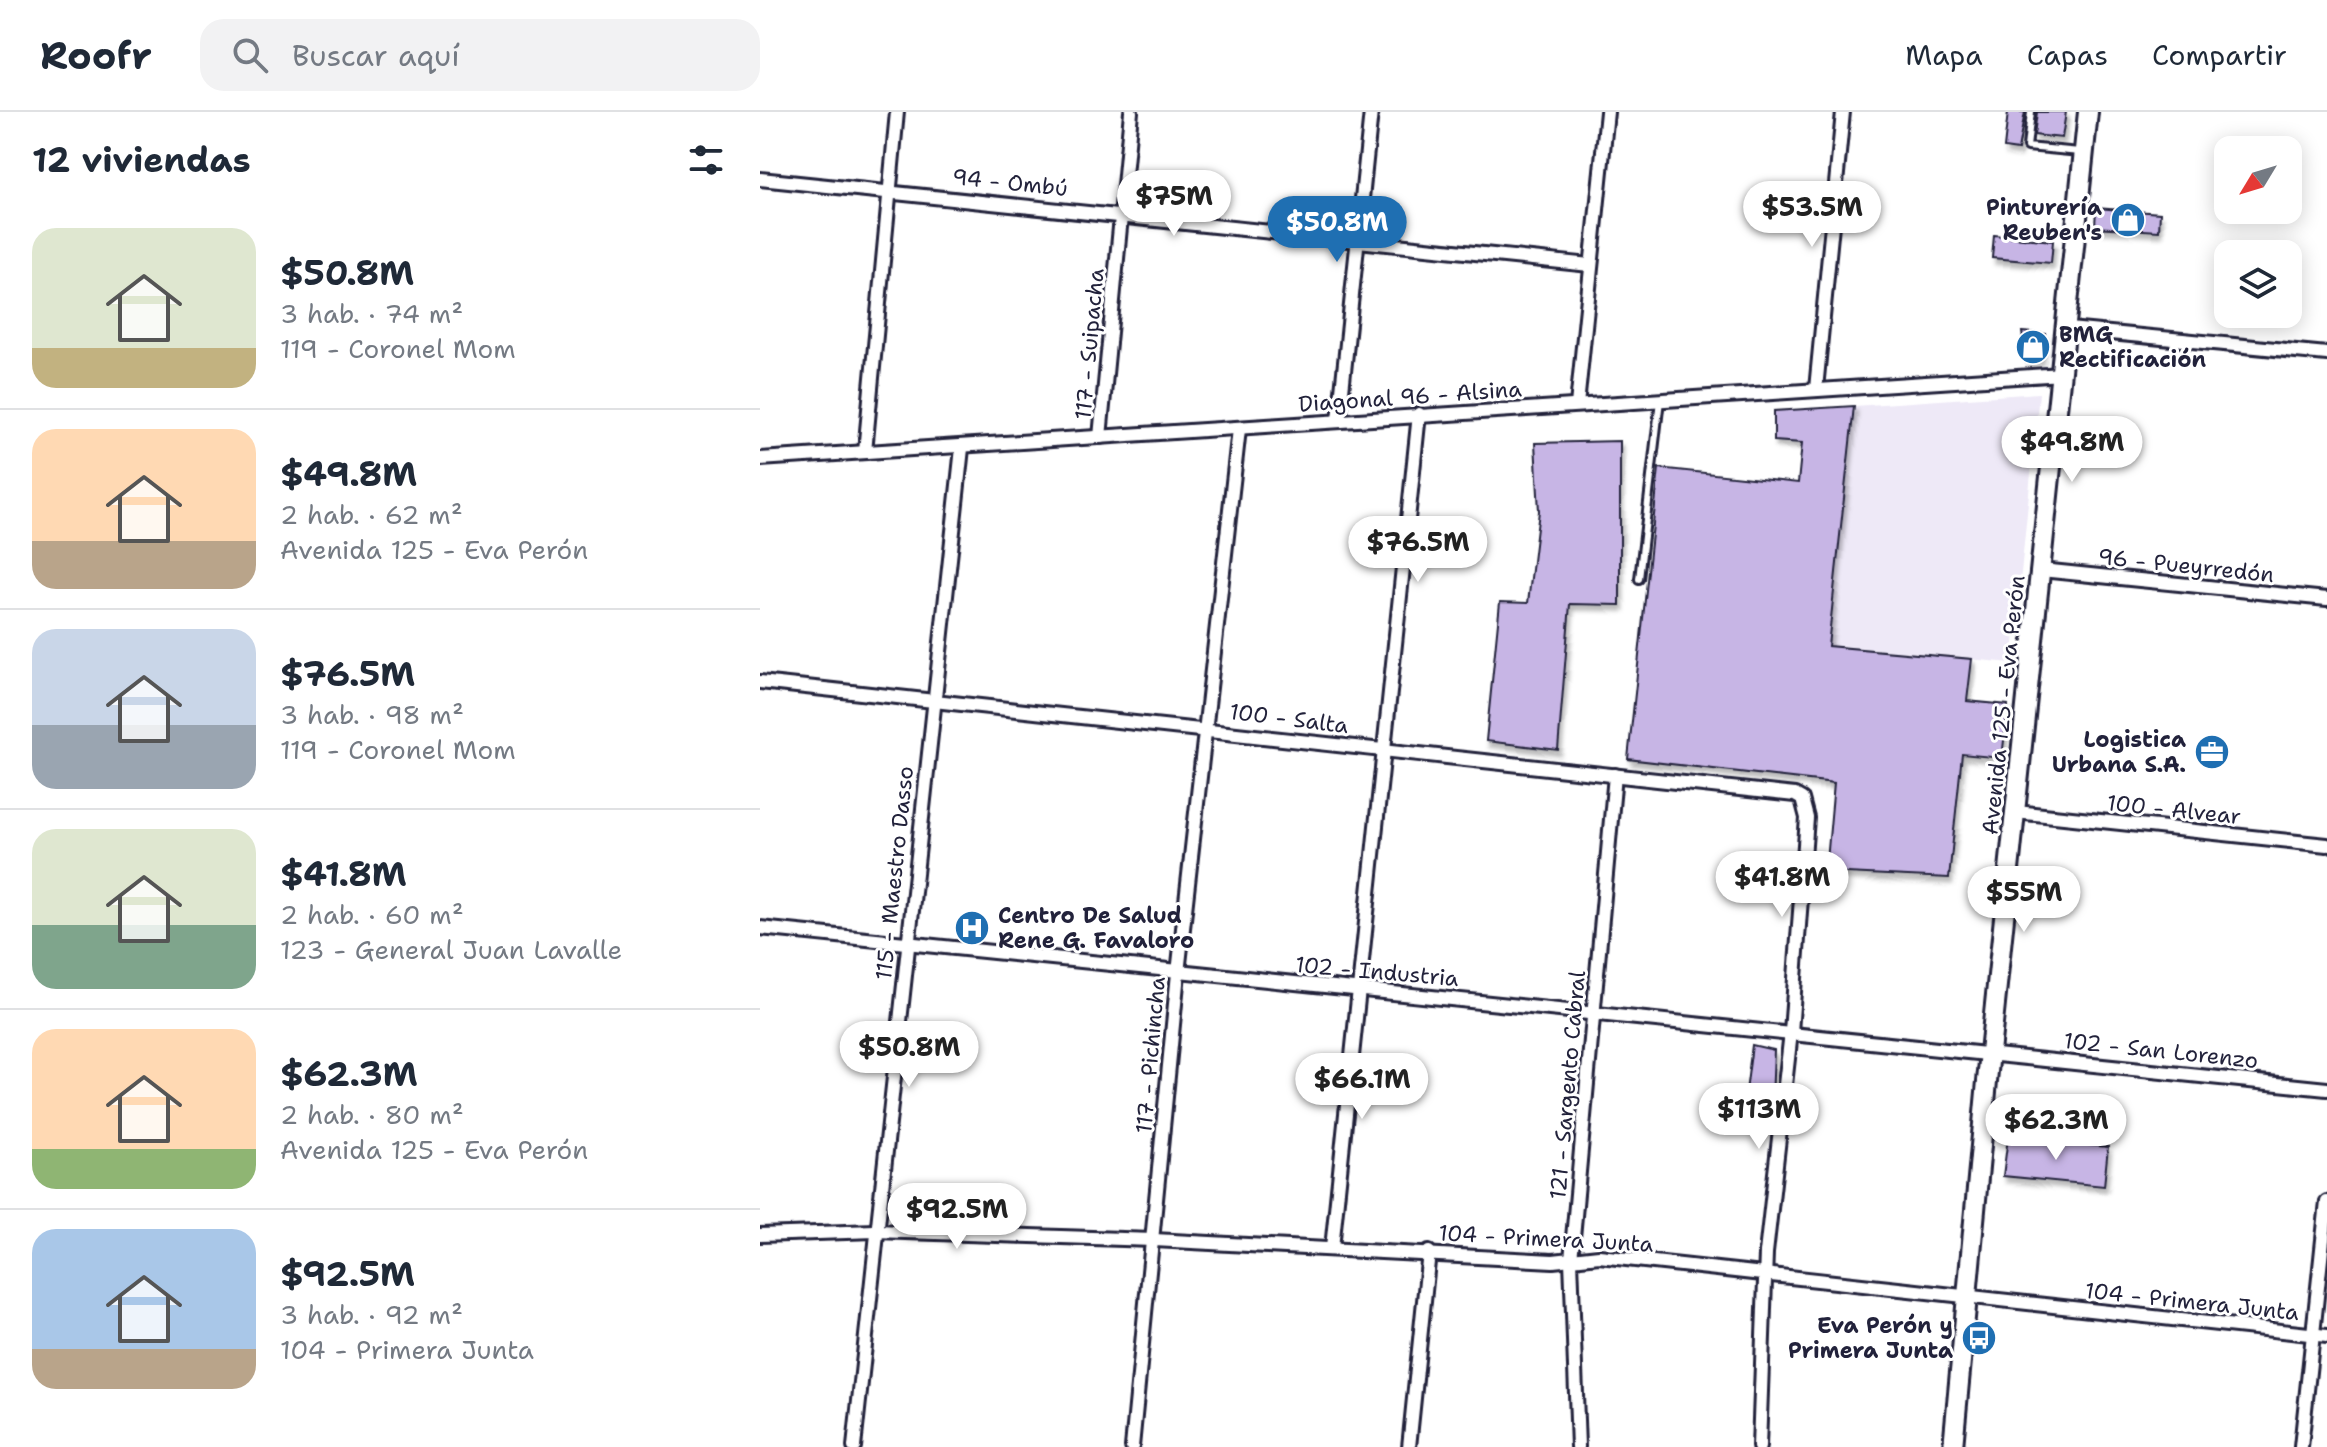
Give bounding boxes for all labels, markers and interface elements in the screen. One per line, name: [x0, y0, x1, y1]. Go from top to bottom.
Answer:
search box: [200, 19, 760, 91]
text: Roofr: [40, 30, 152, 81]
icon: search: [228, 33, 272, 77]
text: Buscar aquí: [292, 35, 460, 76]
text: Mapa: [1905, 36, 1983, 74]
text: Capas: [2027, 36, 2108, 74]
text: Compartir: [2152, 36, 2287, 74]
north arrow: [2214, 136, 2302, 224]
map controls: [2214, 136, 2302, 328]
text: 12 viviendas: [32, 137, 251, 183]
icon: filters: [684, 138, 728, 182]
street label: 94 - Ombú: [951, 162, 1069, 203]
pin: $75M: [1127, 170, 1221, 238]
text: $75M: [1135, 178, 1213, 213]
pin: $53.5M: [1747, 181, 1877, 249]
text: $53.5M: [1761, 189, 1863, 224]
place label: Pinturería Reuben's: [1986, 193, 2102, 247]
pin: $50.8M: [1272, 196, 1402, 264]
shop icon: Pinturería Reuben's: [2109, 201, 2147, 239]
text: $50.8M: [1286, 204, 1388, 239]
button: layers: [2214, 240, 2302, 328]
text: $50.8M: [280, 250, 414, 296]
icon: home: [96, 260, 192, 356]
street label: 117 - Suipacha: [1068, 267, 1111, 421]
text: 3 hab. · 74 m²: [280, 296, 463, 331]
place label: BMG Rectificación: [2059, 320, 2207, 374]
shop icon: BMG Rectificación: [2014, 328, 2052, 366]
text: 119 - Coronel Mom: [280, 331, 516, 366]
street label: Diagonal 96 - Alsina: [1298, 374, 1523, 419]
pin: $49.8M: [2007, 416, 2137, 484]
text: $49.8M: [2020, 424, 2124, 459]
text: $49.8M: [280, 451, 417, 497]
icon: home: [96, 461, 192, 557]
text: 2 hab. · 62 m²: [280, 497, 463, 532]
pin: $76.5M: [1353, 516, 1483, 584]
text: $76.5M: [1366, 524, 1470, 559]
text: Avenida 125 - Eva Perón: [280, 532, 588, 567]
street label: 96 - Pueyrredón: [2096, 542, 2275, 589]
street label: Avenida 125 - Eva Perón: [1975, 574, 2032, 836]
text: $76.5M: [280, 651, 415, 697]
icon: home: [96, 661, 192, 757]
text: 3 hab. · 98 m²: [280, 697, 464, 732]
street label: 100 - Salta: [1228, 697, 1350, 740]
place label: Logistica Urbana S.A.: [2052, 725, 2186, 779]
text: 119 - Coronel Mom: [280, 732, 516, 767]
office icon: Logistica Urbana S.A.: [2193, 733, 2231, 771]
street label: 115 - Maestro Dasso: [869, 765, 920, 982]
street label: 100 - Alvear: [2106, 788, 2242, 831]
text: $41.8M: [280, 851, 407, 897]
pin: $41.8M: [1717, 851, 1847, 919]
text: $41.8M: [1734, 859, 1830, 894]
icon: home: [96, 861, 192, 957]
pin: $55M: [1977, 866, 2071, 934]
text: $55M: [1986, 874, 2062, 909]
text: 2 hab. · 60 m²: [280, 897, 464, 932]
place label: Centro De Salud Rene G. Favaloro: [998, 901, 1194, 955]
hospital icon: Centro De Salud Rene G. Favaloro: [953, 909, 991, 947]
text: 123 - General Juan Lavalle: [280, 932, 622, 967]
street label: 102 - Industria: [1294, 950, 1460, 993]
street label: 121 - Sargento Cabral: [1543, 969, 1592, 1201]
street label: 117 - Pichincha: [1129, 975, 1172, 1135]
pin: $50.8M: [844, 1021, 974, 1089]
street label: 102 - San Lorenzo: [2062, 1026, 2260, 1075]
text: $50.8M: [858, 1029, 960, 1064]
text: $62.3M: [280, 1051, 418, 1097]
pin: $66.1M: [1297, 1053, 1427, 1121]
icon: home: [96, 1061, 192, 1157]
text: $66.1M: [1313, 1061, 1411, 1096]
pin: $113M: [1703, 1083, 1815, 1151]
text: $113M: [1717, 1091, 1801, 1126]
pin: $62.3M: [1991, 1094, 2121, 1162]
text: 2 hab. · 80 m²: [280, 1097, 464, 1132]
text: $62.3M: [2003, 1102, 2109, 1137]
text: Avenida 125 - Eva Perón: [280, 1132, 588, 1167]
pin: $92.5M: [892, 1183, 1022, 1251]
text: $92.5M: [905, 1191, 1009, 1226]
street label: 104 - Primera Junta: [1438, 1218, 1654, 1259]
text: $92.5M: [280, 1251, 415, 1297]
icon: home: [96, 1261, 192, 1357]
street label: 104 - Primera Junta: [2084, 1276, 2301, 1327]
text: 3 hab. · 92 m²: [280, 1297, 463, 1332]
place label: Eva Perón y Primera Junta: [1788, 1311, 1953, 1365]
bus stop icon: Eva Perón y Primera Junta: [1960, 1319, 1998, 1357]
text: 104 - Primera Junta: [280, 1332, 534, 1367]

